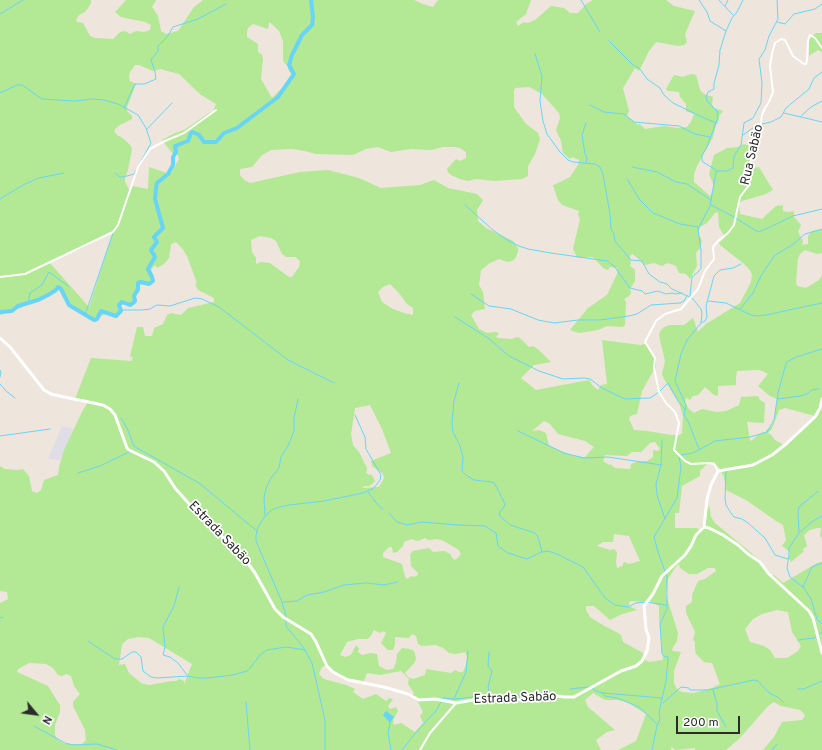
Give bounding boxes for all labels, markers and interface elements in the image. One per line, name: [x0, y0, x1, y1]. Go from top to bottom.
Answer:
street label: Rua Sabäo: [738, 123, 768, 187]
street label: Estrada Sabäo: [185, 499, 253, 569]
street label: Estrada Sabäo: [473, 690, 557, 708]
north arrow: [16, 694, 56, 734]
scale bar: [678, 708, 742, 734]
text: N: [38, 713, 55, 727]
text: 200 m: [683, 715, 719, 731]

